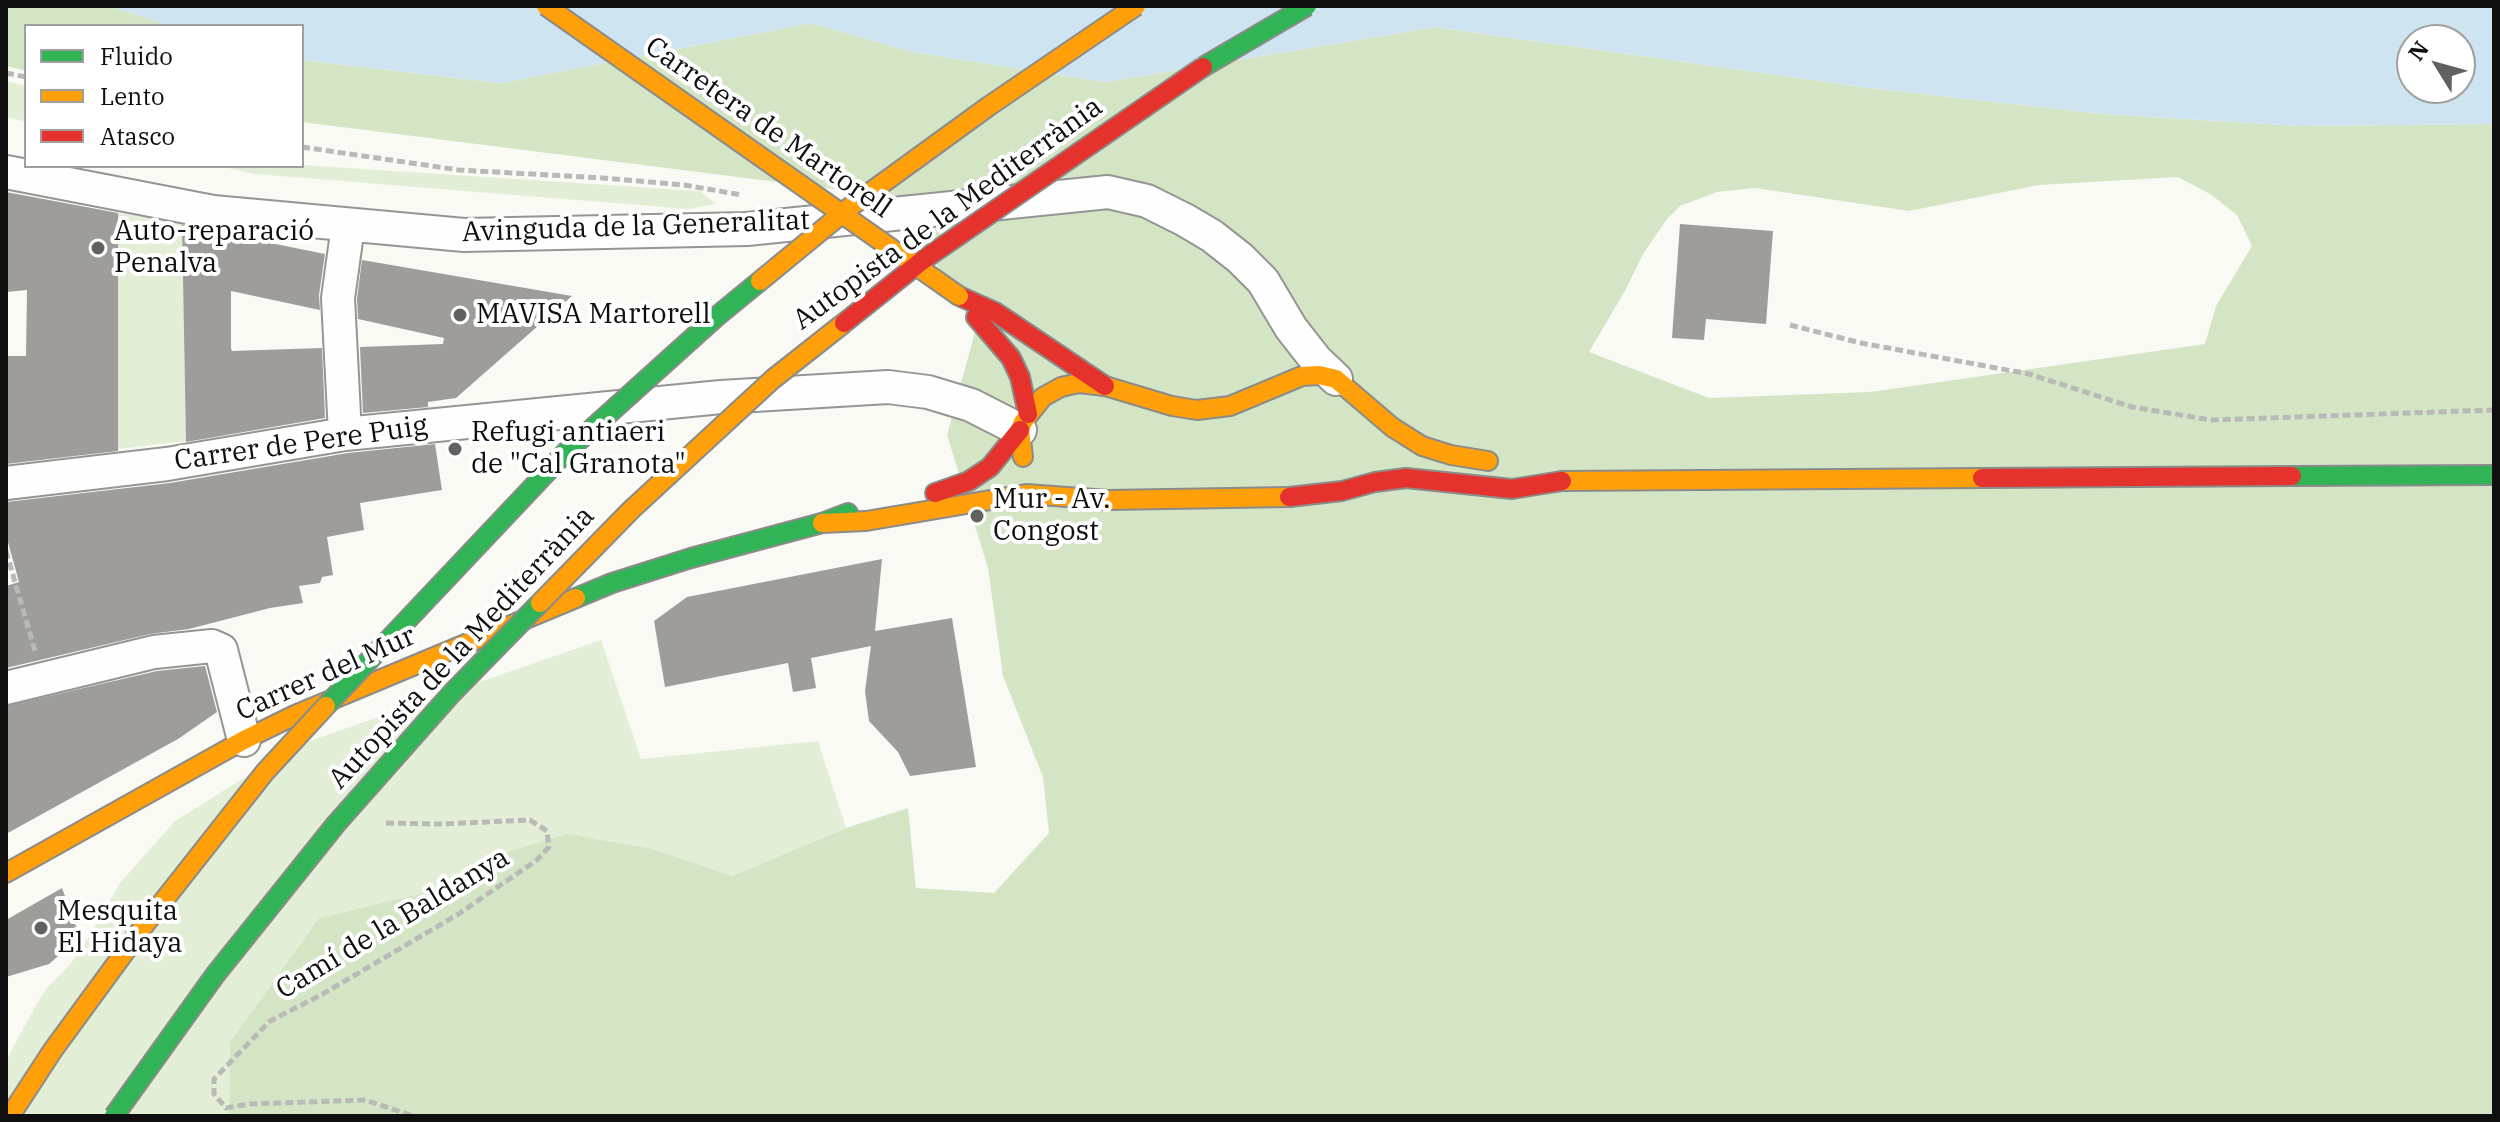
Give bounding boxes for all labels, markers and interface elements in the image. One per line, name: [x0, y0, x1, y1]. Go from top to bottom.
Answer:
legend: [24, 24, 304, 168]
north arrow: [2396, 24, 2476, 104]
street label: Carretera de Martorell: [638, 30, 898, 226]
text: N: [2401, 35, 2435, 66]
text: Fluido: [100, 40, 173, 72]
text: Lento: [100, 80, 164, 112]
street label: Autopista de la Mediterrània: [787, 90, 1109, 338]
text: Atasco: [100, 120, 175, 152]
street label: Avinguda de la Generalitat: [461, 204, 811, 250]
place label: Auto-reparació Penalva: [114, 215, 314, 281]
marker: Auto-reparació Penalva: [89, 239, 107, 257]
place label: MAVISA Martorell: [476, 298, 711, 332]
marker: MAVISA Martorell: [451, 306, 469, 324]
street label: Carrer de Pere Puig: [172, 410, 430, 478]
place label: Refugi antiaeri de "Cal Granota": [471, 416, 686, 482]
marker: Refugi antiaeri de "Cal Granota": [446, 440, 464, 458]
place label: Mur - Av. Congost: [993, 483, 1110, 549]
street label: Autopista de la Mediterrània: [322, 500, 602, 796]
marker: Mur - Av. Congost: [968, 507, 986, 525]
street label: Carrer del Mur: [231, 619, 421, 729]
street label: Camí de la Baldanya: [270, 841, 516, 1007]
place label: Mesquita El Hidaya: [57, 895, 183, 961]
marker: Mesquita El Hidaya: [32, 919, 50, 937]

